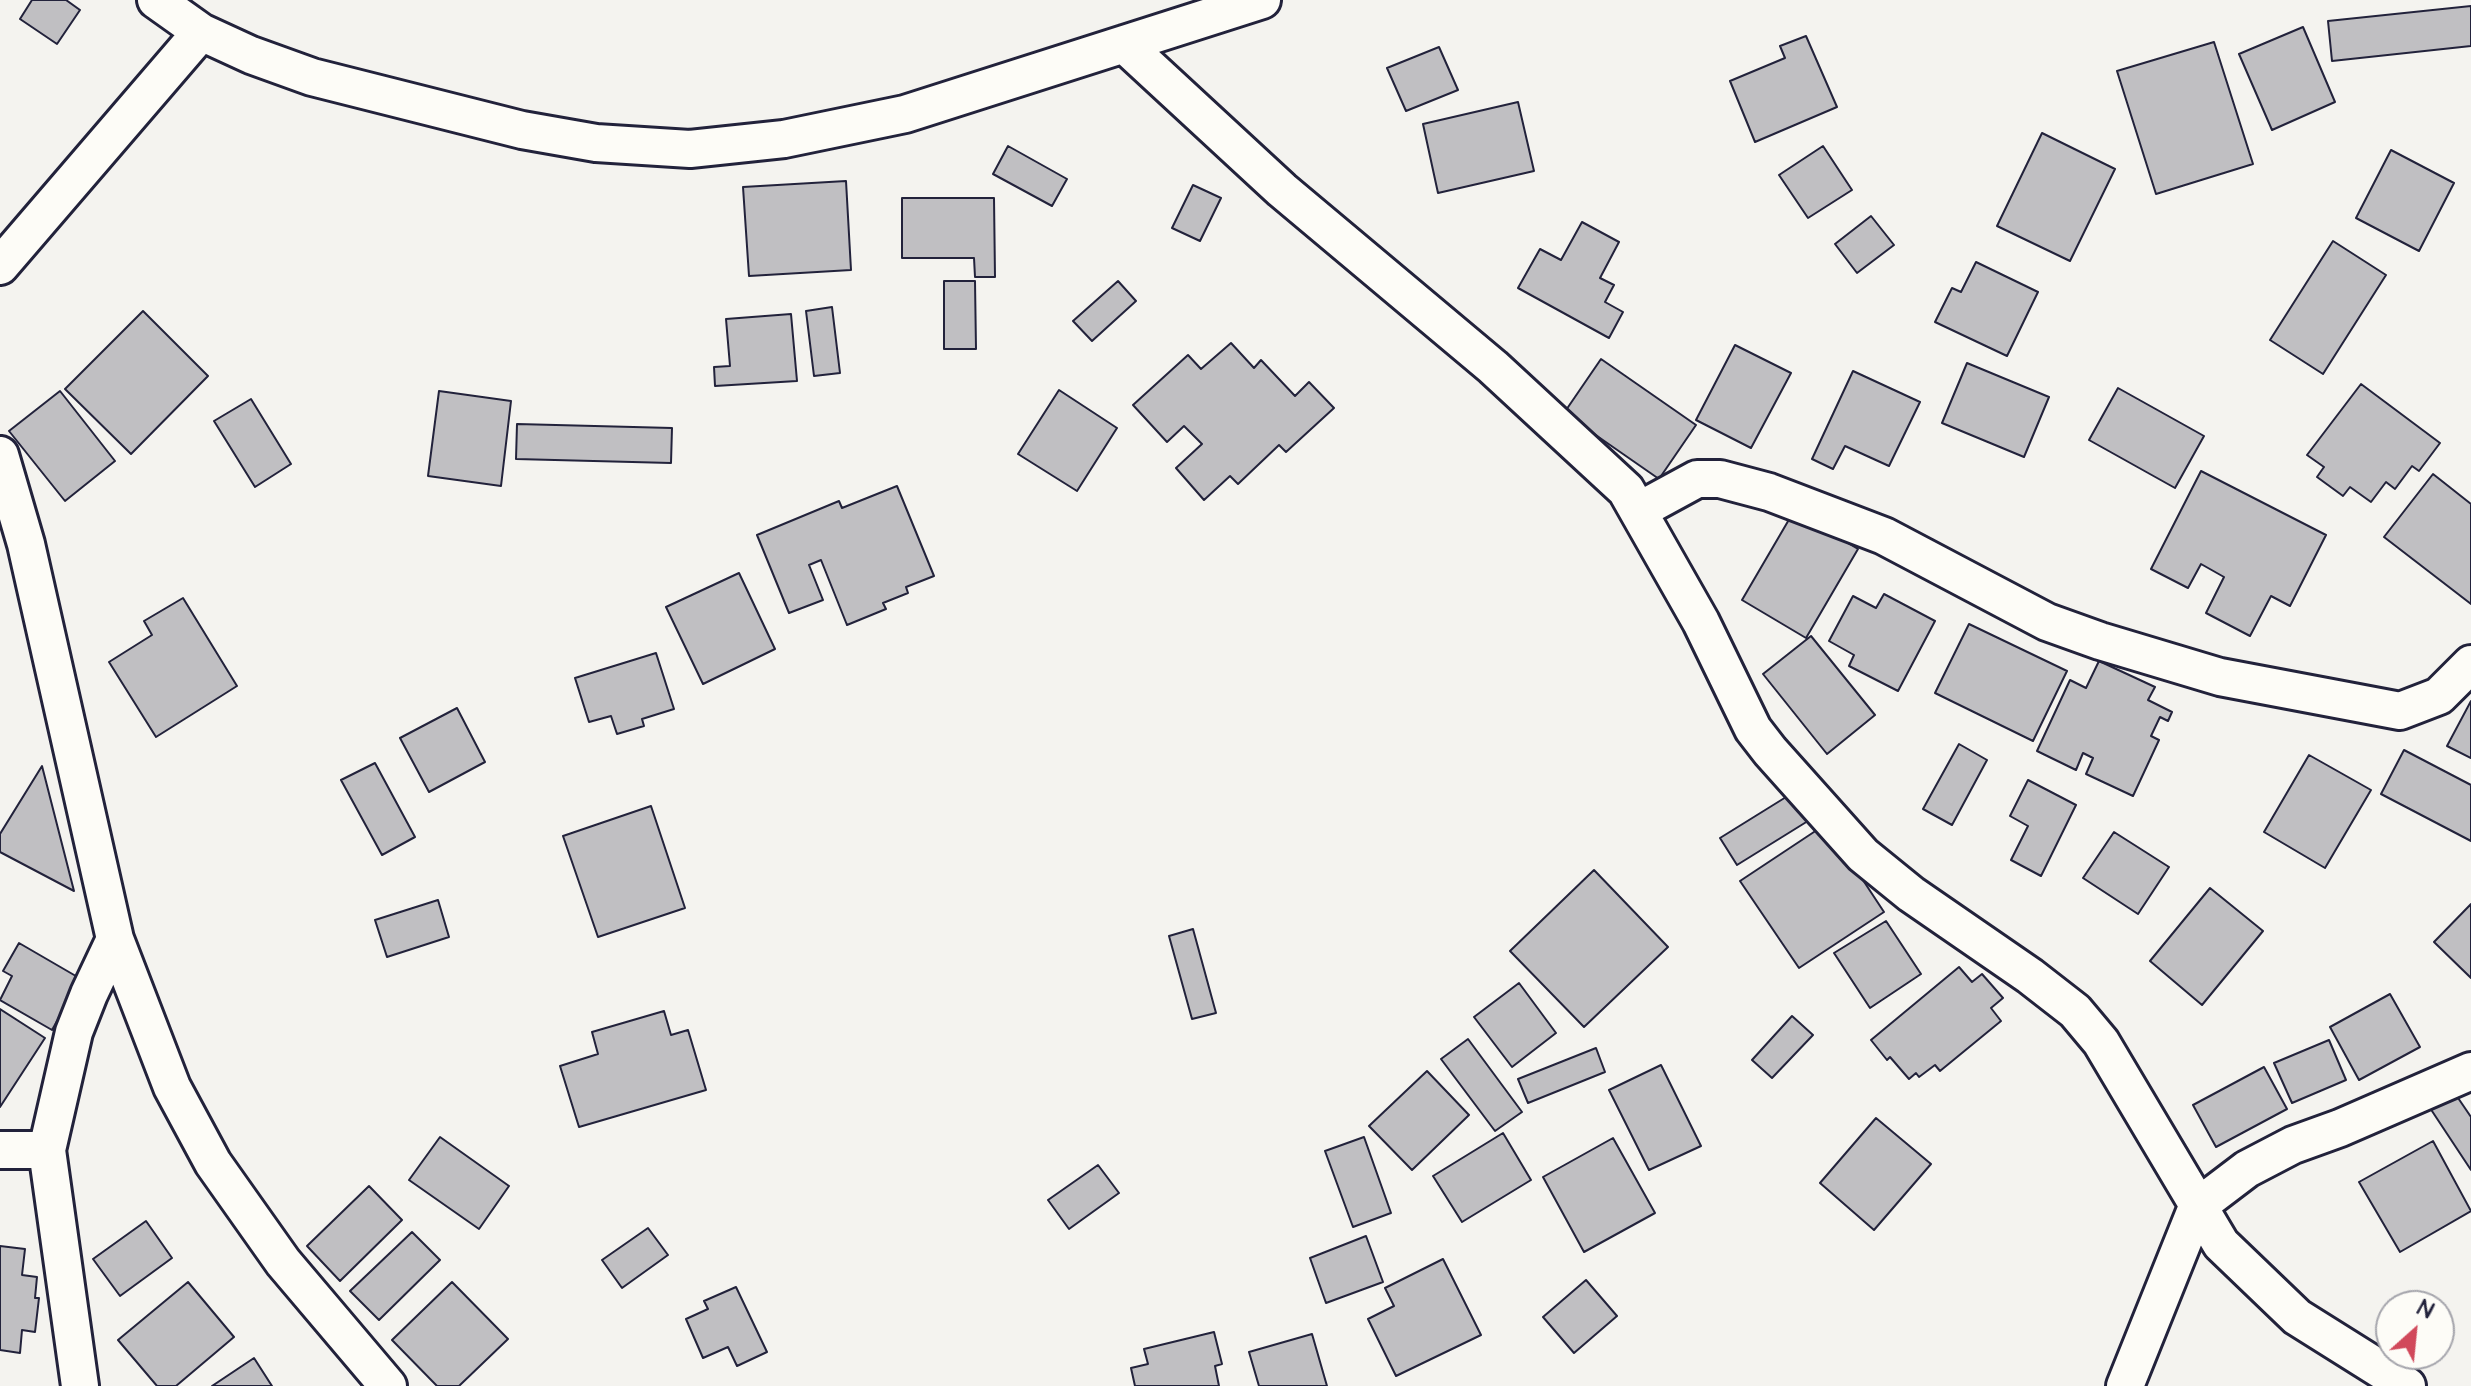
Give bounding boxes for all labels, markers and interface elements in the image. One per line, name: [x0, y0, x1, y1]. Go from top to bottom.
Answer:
north arrow: [2375, 1290, 2455, 1370]
text: N: [2412, 1293, 2438, 1327]

